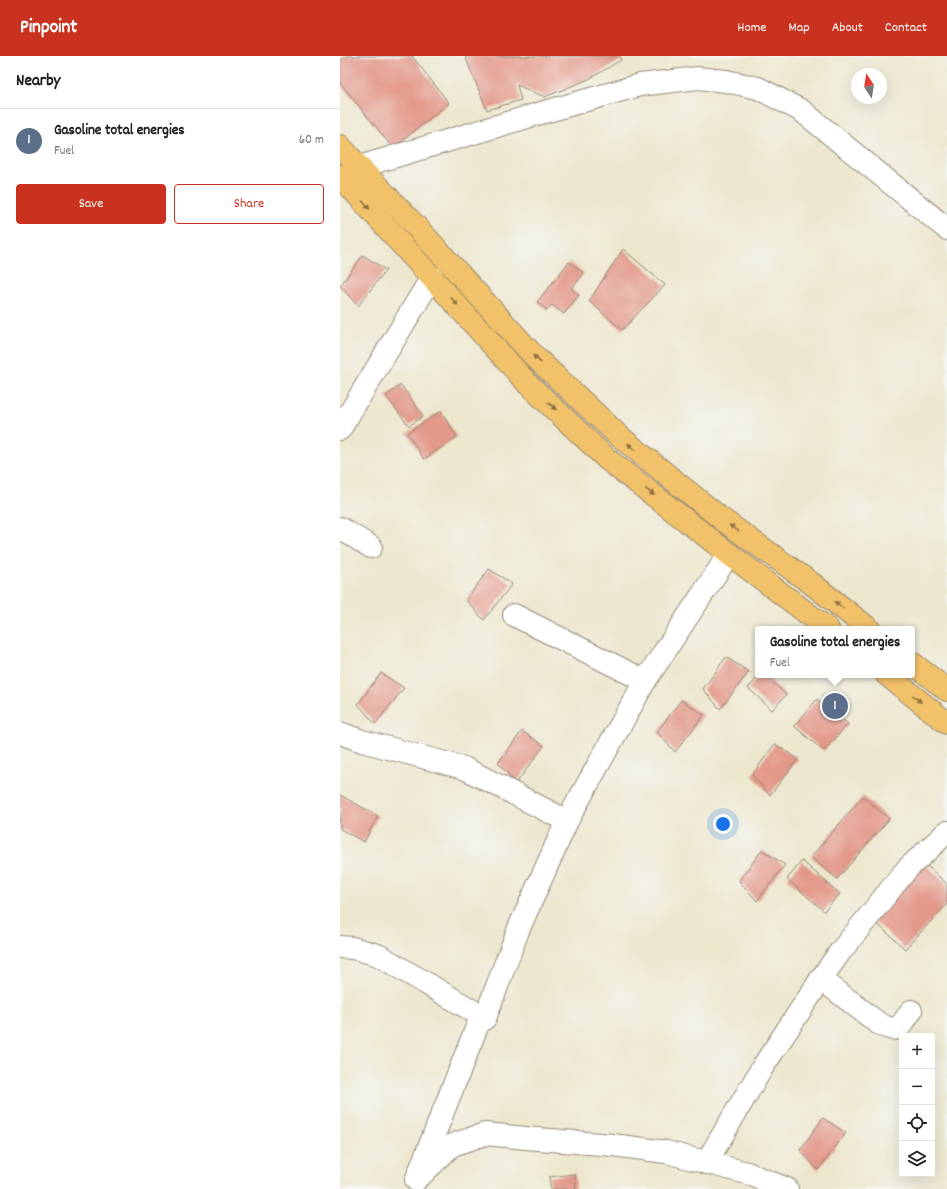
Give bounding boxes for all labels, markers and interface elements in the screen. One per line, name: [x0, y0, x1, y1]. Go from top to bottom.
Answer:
text: Pinpoint: [20, 15, 77, 42]
text: Home: [737, 18, 766, 38]
text: Map: [788, 18, 810, 38]
text: About: [832, 18, 863, 38]
text: Contact: [885, 18, 927, 38]
north arrow: [851, 68, 887, 104]
text: Nearby: [16, 70, 60, 94]
text: Gasoline total energies: [54, 120, 185, 142]
text: 1: [28, 131, 30, 150]
text: 60 m: [299, 131, 324, 150]
text: Fuel: [54, 142, 74, 161]
button: Save: [16, 184, 166, 224]
button: Share: [174, 184, 324, 224]
one-way arrow: [362, 200, 371, 210]
one-way arrow: [449, 296, 458, 307]
one-way arrow: [532, 354, 542, 364]
one-way arrow: [547, 402, 557, 411]
one-way arrow: [627, 443, 638, 451]
one-way arrow: [644, 488, 655, 496]
one-way arrow: [729, 524, 739, 532]
one-way arrow: [833, 600, 844, 609]
popup: [755, 626, 915, 678]
text: Gasoline total energies: [770, 632, 900, 654]
text: Fuel: [770, 654, 790, 673]
pin: 1: [822, 691, 848, 721]
one-way arrow: [911, 695, 922, 704]
your location: [713, 814, 733, 834]
map controls: [899, 1033, 935, 1177]
button: +: [899, 1033, 935, 1069]
button: −: [899, 1069, 935, 1105]
button: locate: [899, 1105, 935, 1141]
button: layers: [899, 1141, 935, 1177]

